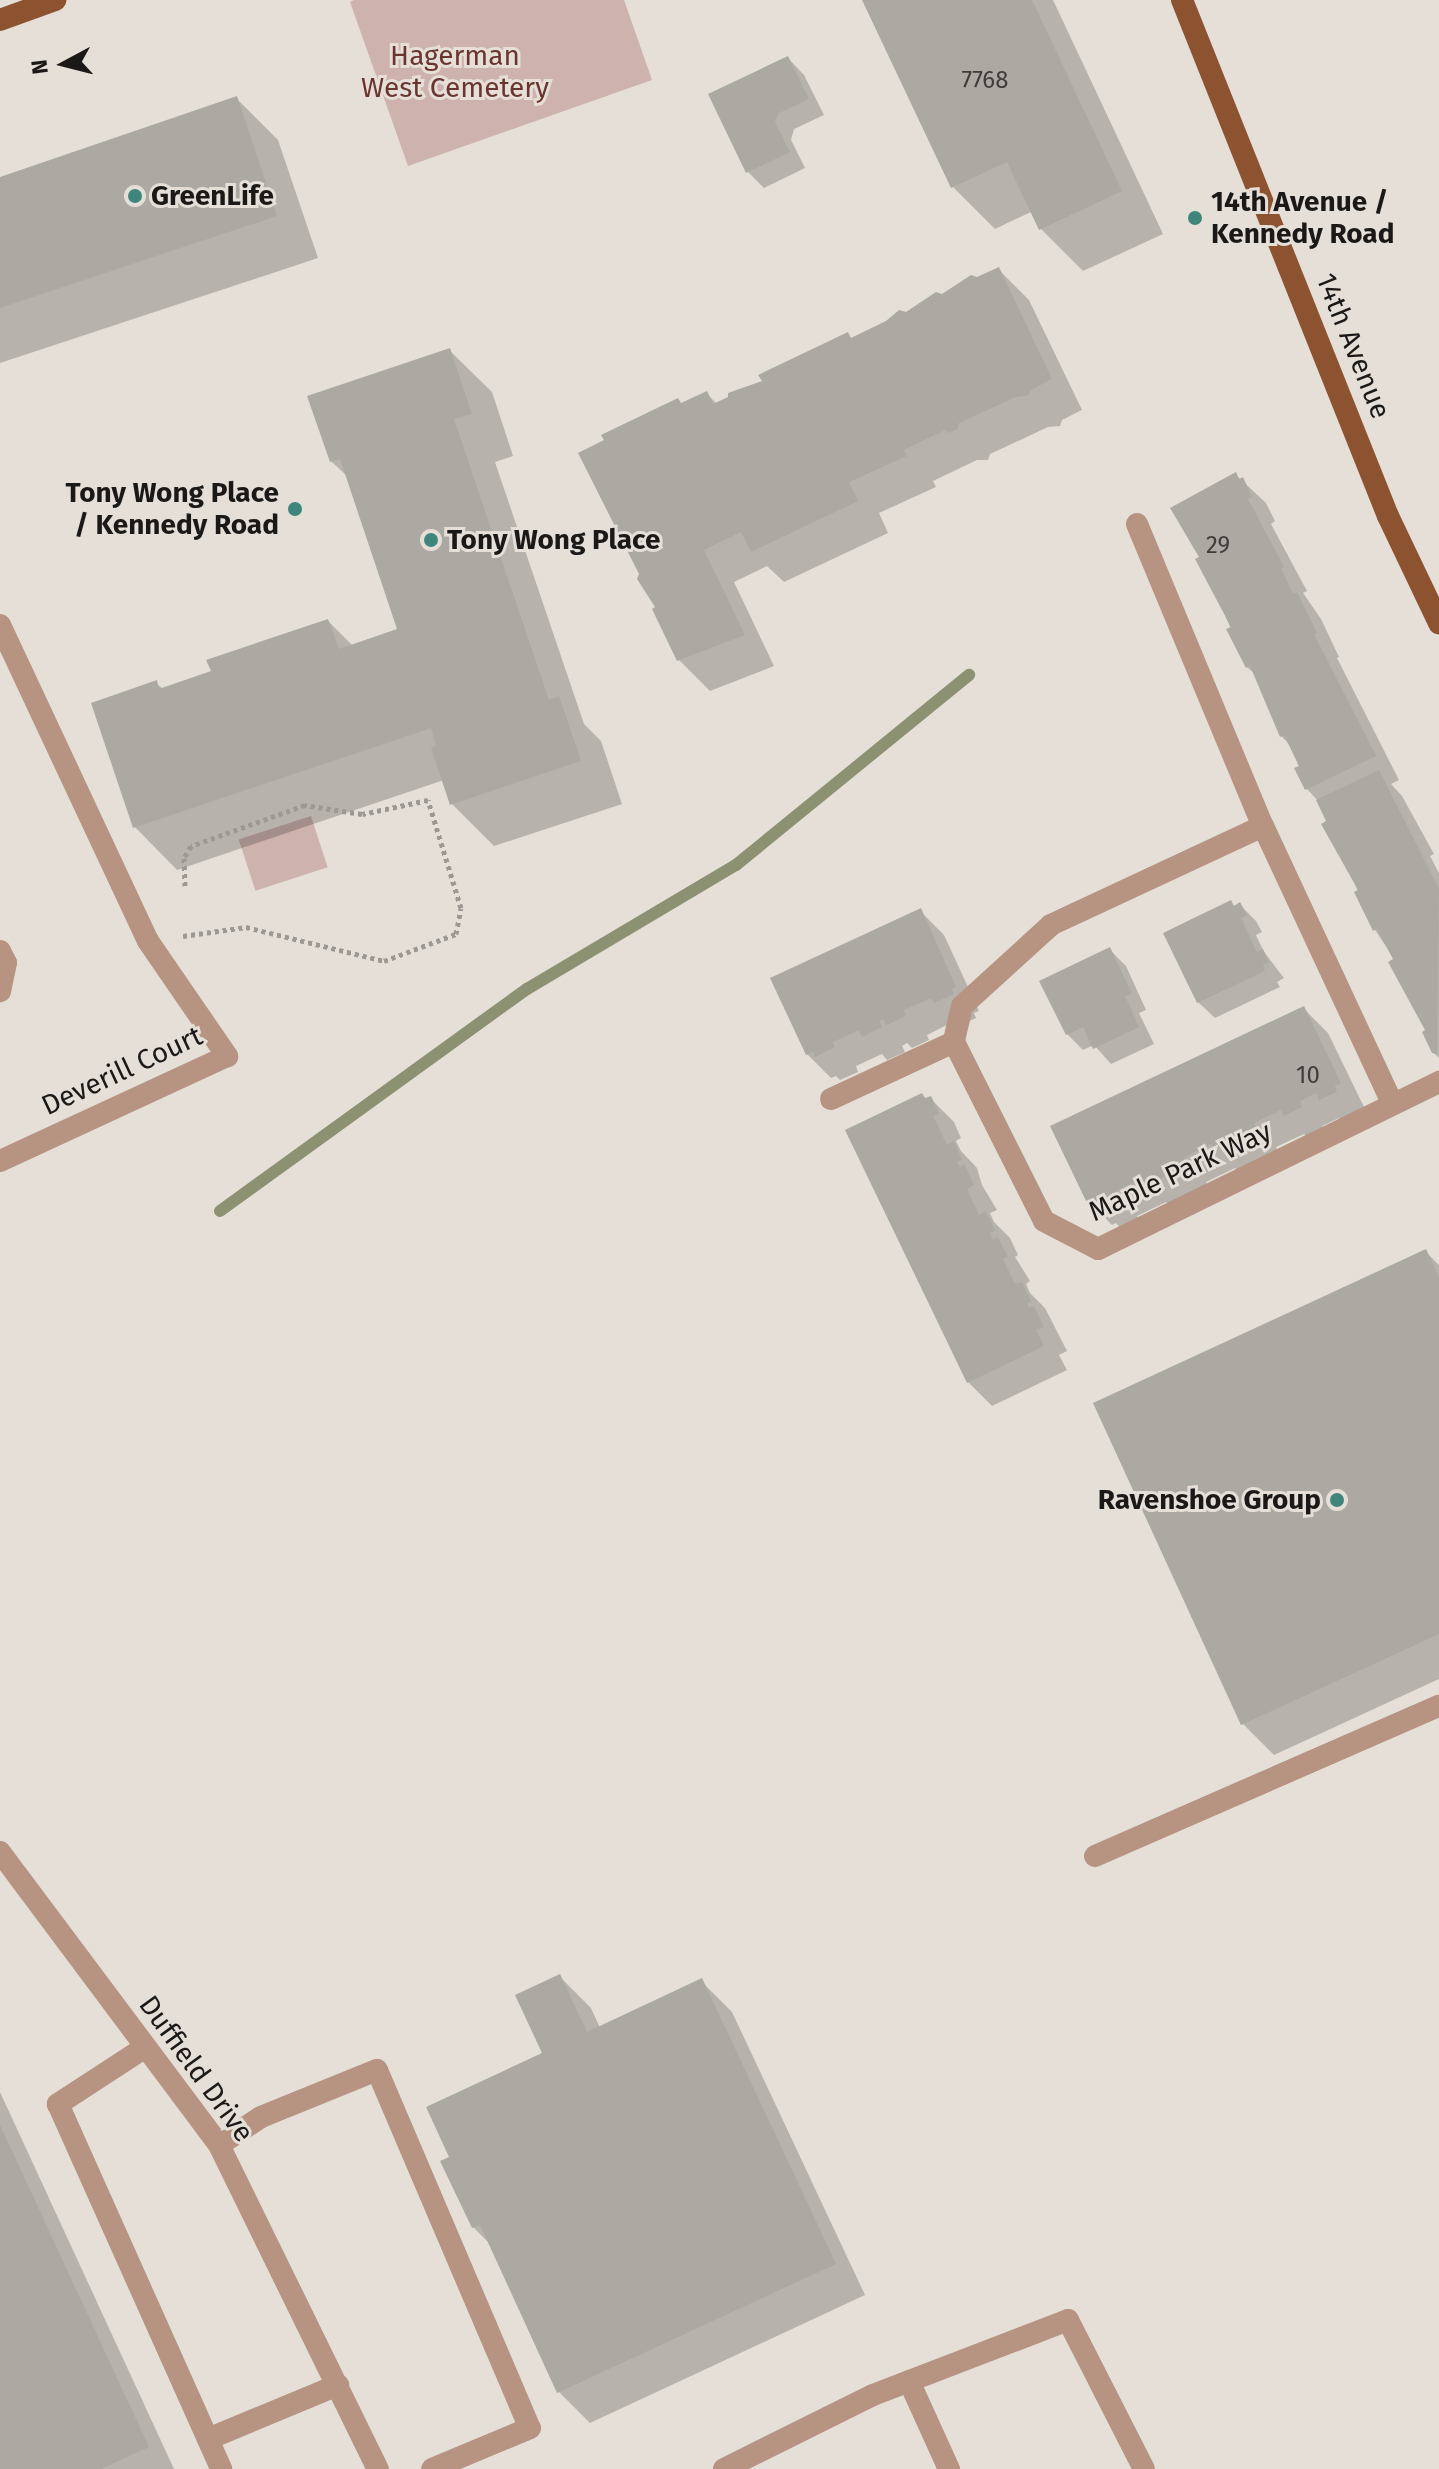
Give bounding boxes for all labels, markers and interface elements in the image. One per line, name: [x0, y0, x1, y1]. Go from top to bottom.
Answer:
north arrow: [24, 24, 104, 104]
park label: Hagerman West Cemetery: [361, 39, 549, 105]
text: N: [25, 58, 54, 76]
house number: 7768: [962, 67, 1008, 95]
place label: GreenLife: [151, 179, 274, 213]
place label: 14th Avenue / Kennedy Road: [1211, 185, 1394, 251]
marker: GreenLife: [126, 187, 144, 205]
marker: 14th Avenue / Kennedy Road: [1186, 209, 1204, 227]
street label: 14th Avenue: [1309, 268, 1397, 424]
place label: Tony Wong Place / Kennedy Road: [66, 476, 279, 542]
marker: Tony Wong Place / Kennedy Road: [286, 500, 304, 518]
place label: Tony Wong Place: [447, 523, 660, 557]
marker: Tony Wong Place: [422, 531, 440, 549]
house number: 29: [1206, 532, 1230, 560]
street label: Deverill Court: [36, 1019, 208, 1123]
house number: 10: [1296, 1062, 1320, 1090]
street label: Maple Park Way: [1083, 1115, 1277, 1229]
place label: Ravenshoe Group: [1098, 1483, 1321, 1517]
marker: Ravenshoe Group: [1328, 1491, 1346, 1509]
street label: Duffield Drive: [132, 1989, 260, 2149]

